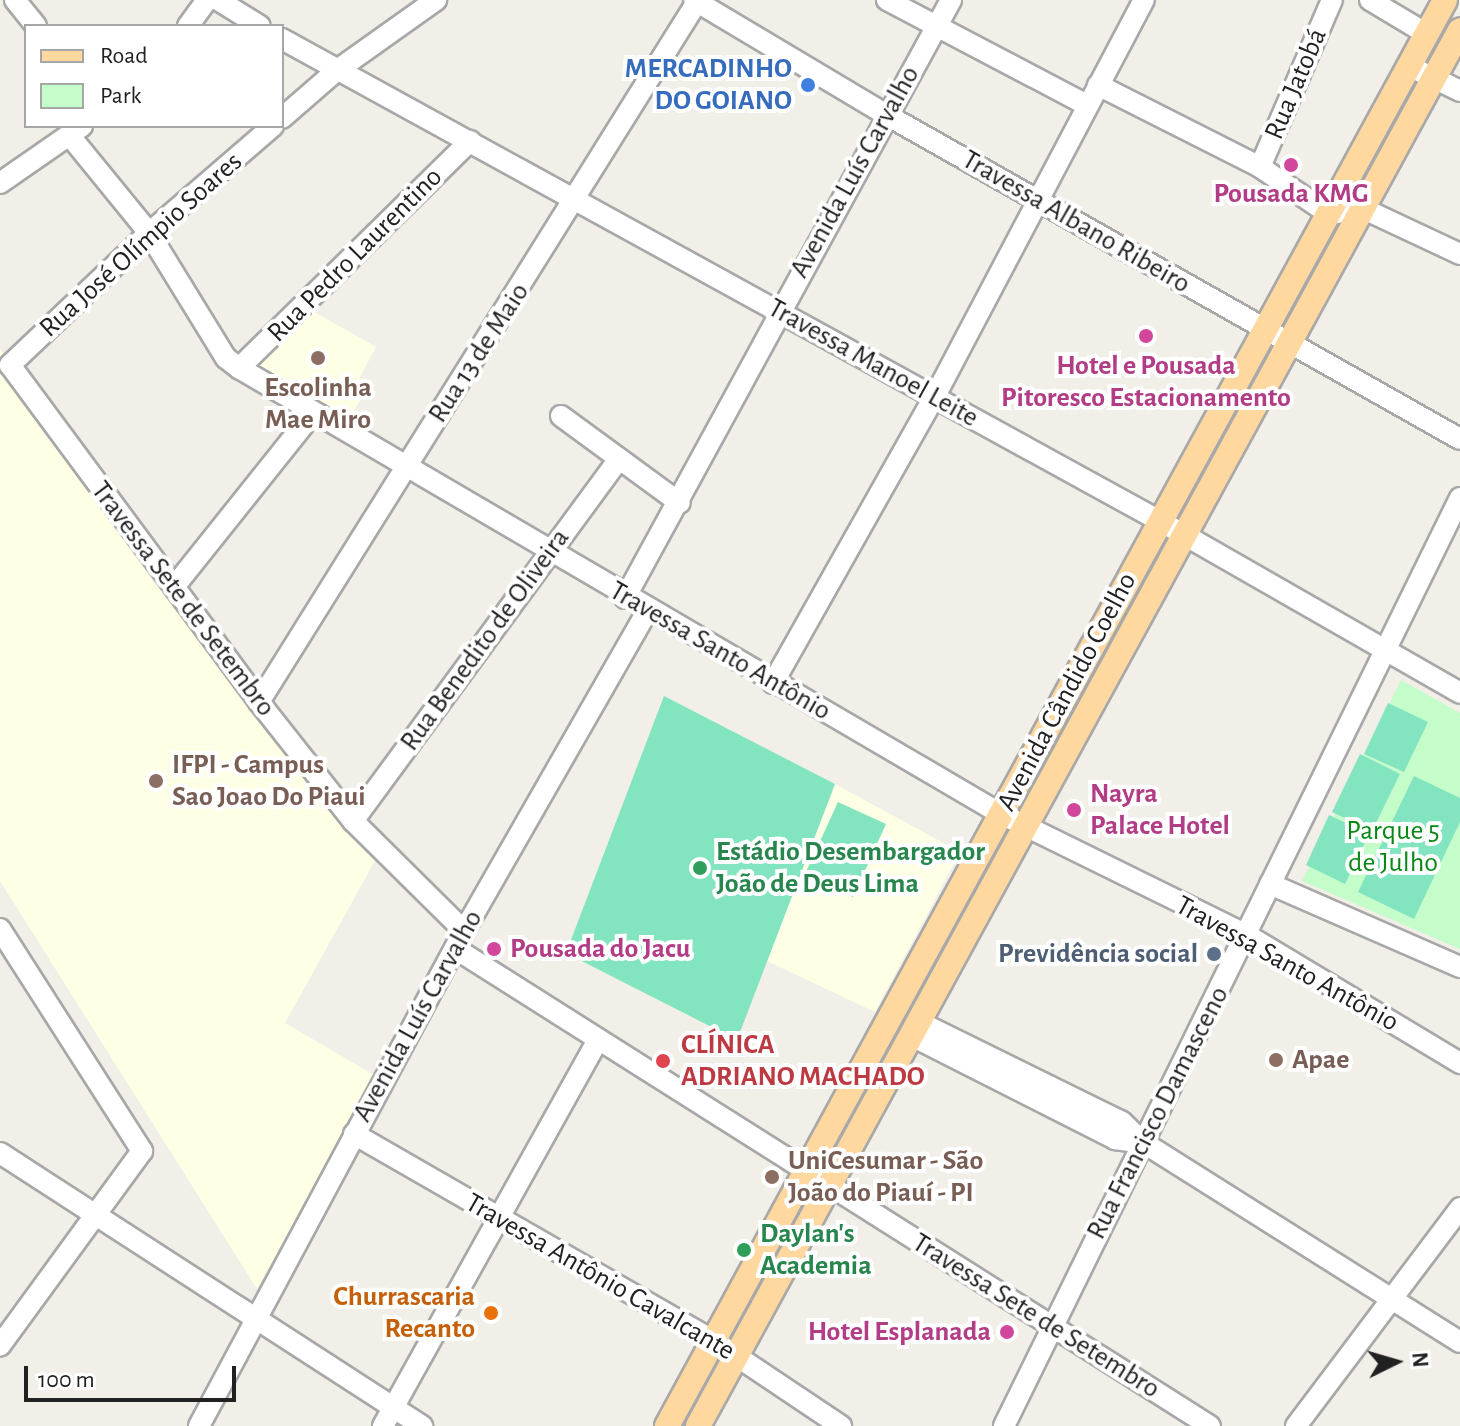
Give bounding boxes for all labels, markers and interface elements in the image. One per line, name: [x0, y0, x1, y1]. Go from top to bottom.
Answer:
street label: Rua Jatobá: [1258, 23, 1334, 145]
legend: [24, 24, 284, 128]
text: Road: [100, 44, 148, 68]
place label: MERCADINHO DO GOIANO: [625, 52, 792, 118]
street label: Avenida Luís Carvalho: [783, 60, 927, 284]
marker: MERCADINHO DO GOIANO: [799, 76, 817, 94]
text: Park: [100, 84, 141, 108]
street label: Travessa Albano Ribeiro: [956, 143, 1196, 301]
street label: Rua José Olímpio Soares: [33, 145, 249, 345]
marker: Pousada KMG: [1282, 156, 1300, 174]
street label: Rua Pedro Laurentino: [260, 160, 450, 350]
place label: Pousada KMG: [1213, 177, 1369, 211]
street label: Rua 13 de Maio: [421, 277, 537, 429]
street label: Travessa Manoel Leite: [762, 291, 984, 435]
marker: Hotel e Pousada Pitoresco Estacionamento: [1137, 327, 1155, 345]
marker: Escolinha Mae Miro: [309, 349, 327, 367]
place label: Hotel e Pousada Pitoresco Estacionamento: [1001, 349, 1291, 415]
place label: Escolinha Mae Miro: [264, 371, 372, 437]
street label: Travessa Sete de Setembro: [84, 475, 282, 723]
street label: Rua Benedito de Oliveira: [393, 522, 577, 758]
street label: Avenida Cândido Coelho: [990, 567, 1144, 817]
street label: Travessa Santo Antônio: [603, 574, 837, 728]
place label: IFPI - Campus Sao Joao Do Piaui: [172, 748, 366, 814]
marker: IFPI - Campus Sao Joao Do Piaui: [147, 772, 165, 790]
place label: Nayra Palace Hotel: [1090, 777, 1230, 843]
marker: Nayra Palace Hotel: [1065, 801, 1083, 819]
park label: Parque 5 de Julho: [1346, 814, 1440, 880]
place label: Estádio Desembargador João de Deus Lima: [716, 835, 985, 901]
marker: Estádio Desembargador João de Deus Lima: [691, 859, 709, 877]
street label: Travessa Santo Antônio: [1170, 889, 1404, 1039]
street label: Avenida Luís Carvalho: [346, 904, 490, 1128]
place label: Pousada do Jacu: [510, 932, 690, 966]
place label: Previdência social: [998, 937, 1198, 971]
marker: Pousada do Jacu: [485, 940, 503, 958]
marker: Previdência social: [1205, 945, 1223, 963]
street label: Rua Francisco Damasceno: [1080, 981, 1236, 1245]
place label: CLÍNICA ADRIANO MACHADO: [681, 1028, 925, 1094]
place label: Apae: [1292, 1043, 1349, 1077]
marker: CLÍNICA ADRIANO MACHADO: [652, 1050, 674, 1072]
marker: Apae: [1267, 1051, 1285, 1069]
place label: UniCesumar - São João do Piauí - PI: [788, 1144, 983, 1210]
marker: UniCesumar - São João do Piauí - PI: [763, 1168, 781, 1186]
street label: Travessa Antônio Cavalcante: [459, 1186, 741, 1368]
place label: Daylan's Academia: [760, 1217, 872, 1283]
street label: Travessa Sete de Setembro: [906, 1226, 1166, 1406]
marker: Daylan's Academia: [735, 1241, 753, 1259]
place label: Churrascaria Recanto: [333, 1280, 475, 1346]
marker: Churrascaria Recanto: [482, 1304, 500, 1322]
place label: Hotel Esplanada: [808, 1315, 991, 1349]
north arrow: [1356, 1322, 1436, 1402]
marker: Hotel Esplanada: [998, 1323, 1016, 1341]
scale bar: [28, 1350, 240, 1400]
text: N: [1408, 1351, 1432, 1368]
text: 100 m: [38, 1368, 95, 1392]

